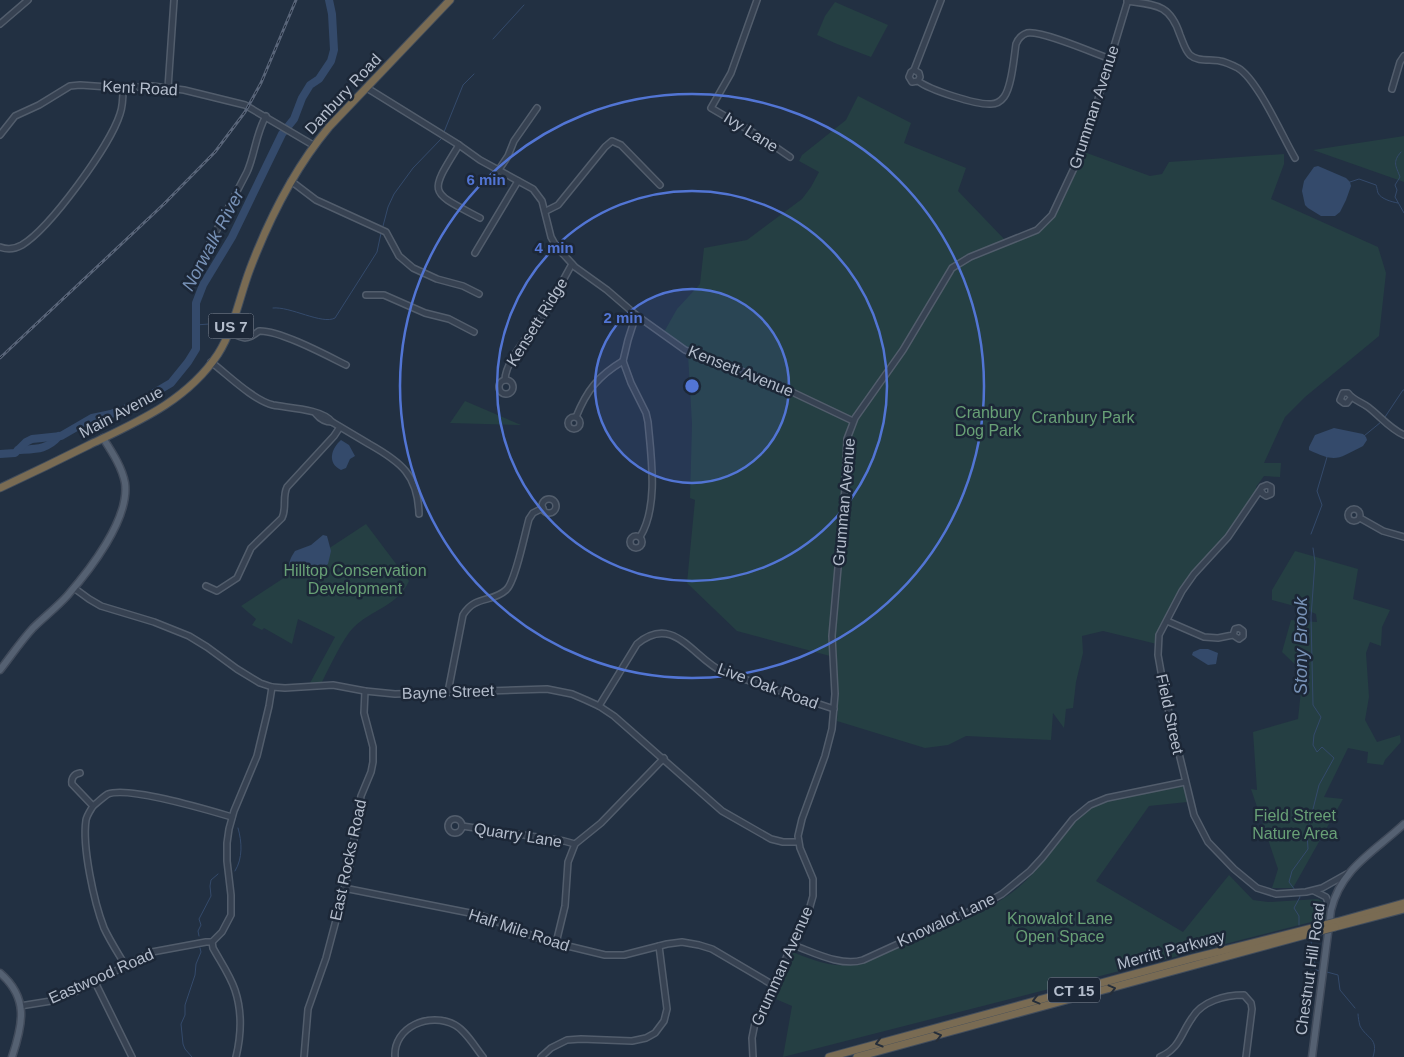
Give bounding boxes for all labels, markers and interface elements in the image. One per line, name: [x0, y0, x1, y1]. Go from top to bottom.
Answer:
street label: Grumman Avenue: [1066, 43, 1122, 171]
street label: Danbury Road: [302, 50, 384, 138]
street label: Kent Road: [102, 78, 178, 98]
street label: Ivy Lane: [721, 109, 781, 155]
text: 6 min: [466, 171, 506, 188]
water label: Norwalk River: [178, 185, 249, 294]
text: 4 min: [534, 239, 574, 256]
street label: Kensett Ridge: [503, 275, 571, 369]
text: 2 min: [603, 309, 643, 326]
road number: US 7: [208, 314, 254, 338]
street label: Kensett Avenue: [686, 342, 796, 400]
centre of rings: [683, 377, 701, 395]
street label: Main Avenue: [76, 383, 166, 441]
park label: Cranbury Dog Park: [955, 404, 1022, 439]
park label: Cranbury Park: [1031, 409, 1136, 426]
street label: Grumman Avenue: [830, 437, 858, 567]
park label: Hilltop Conservation Development: [283, 562, 427, 597]
water label: Stony Brook: [1291, 596, 1311, 695]
street label: Live Oak Road: [715, 660, 821, 712]
street label: Field Street: [1153, 672, 1187, 756]
street label: Bayne Street: [401, 682, 495, 702]
street label: East Rocks Road: [327, 798, 369, 922]
park label: Field Street Nature Area: [1252, 807, 1338, 842]
street label: Quarry Lane: [473, 820, 563, 850]
street label: Knowalot Lane: [894, 890, 998, 950]
street label: Chestnut Hill Road: [1292, 902, 1328, 1036]
street label: Grumman Avenue: [748, 904, 816, 1028]
street label: Half Mile Road: [466, 906, 572, 954]
park label: Knowalot Lane Open Space: [1007, 910, 1113, 945]
street label: Merritt Parkway: [1115, 927, 1227, 973]
street label: Eastwood Road: [46, 945, 156, 1007]
road number: CT 15: [1048, 978, 1100, 1002]
one-way arrow: [1107, 984, 1116, 995]
one-way arrow: [1033, 995, 1041, 1005]
one-way arrow: [934, 1031, 943, 1042]
one-way arrow: [876, 1037, 884, 1047]

